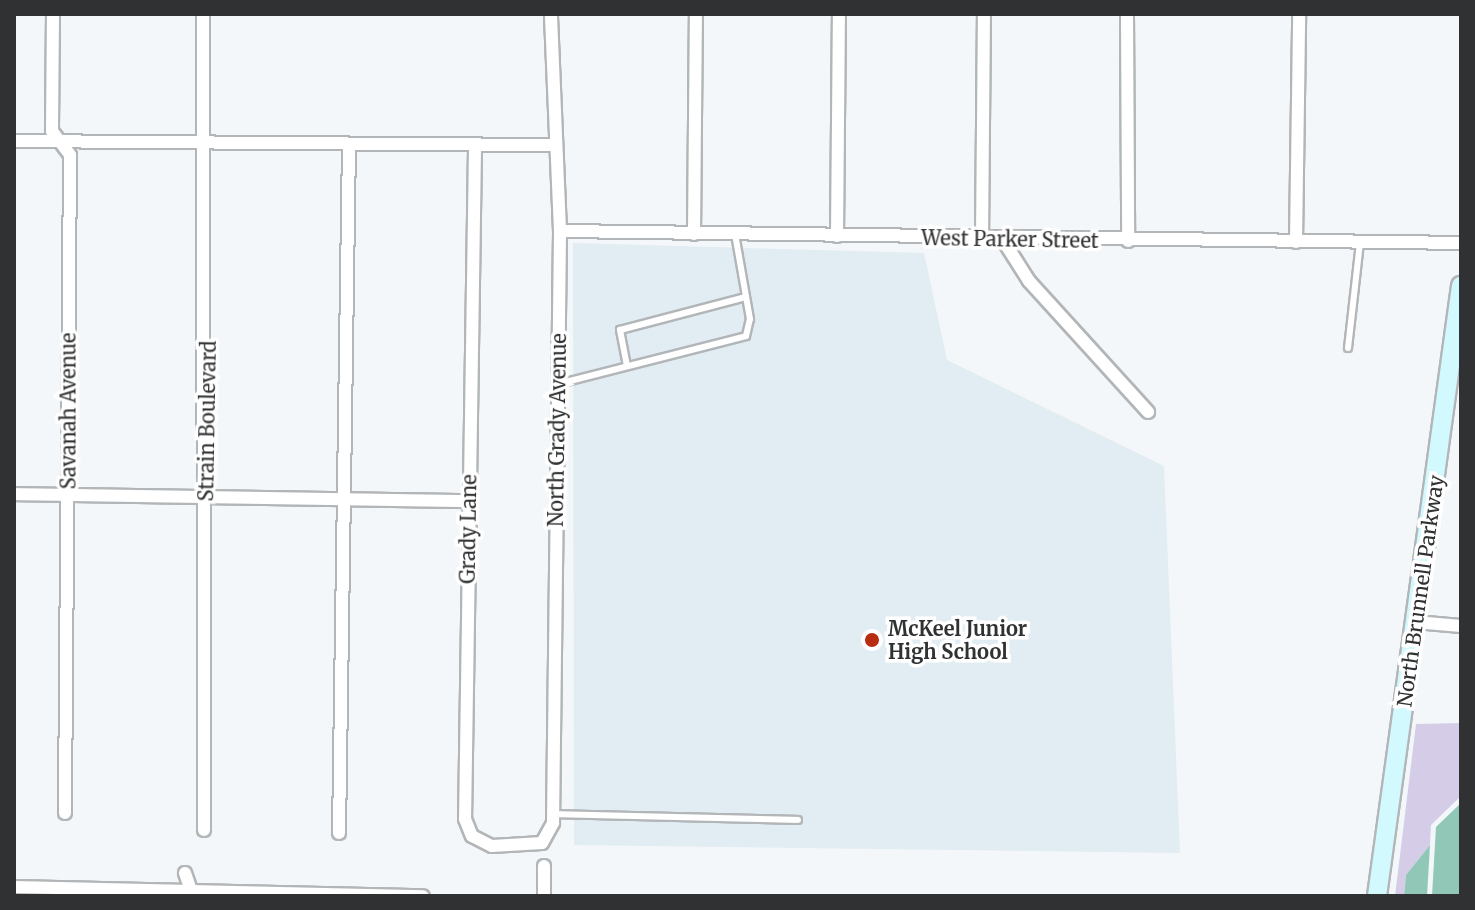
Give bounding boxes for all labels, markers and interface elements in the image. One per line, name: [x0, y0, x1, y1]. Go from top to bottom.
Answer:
street label: West Parker Street: [921, 225, 1099, 253]
street label: Savanah Avenue: [56, 333, 80, 489]
street label: North Grady Avenue: [543, 333, 571, 527]
street label: Strain Boulevard: [194, 340, 220, 502]
street label: Grady Lane: [455, 474, 481, 584]
street label: North Brunnell Parkway: [1392, 474, 1448, 708]
place label: McKeel Junior High School: [888, 616, 1027, 663]
marker: McKeel Junior High School: [863, 631, 881, 649]

